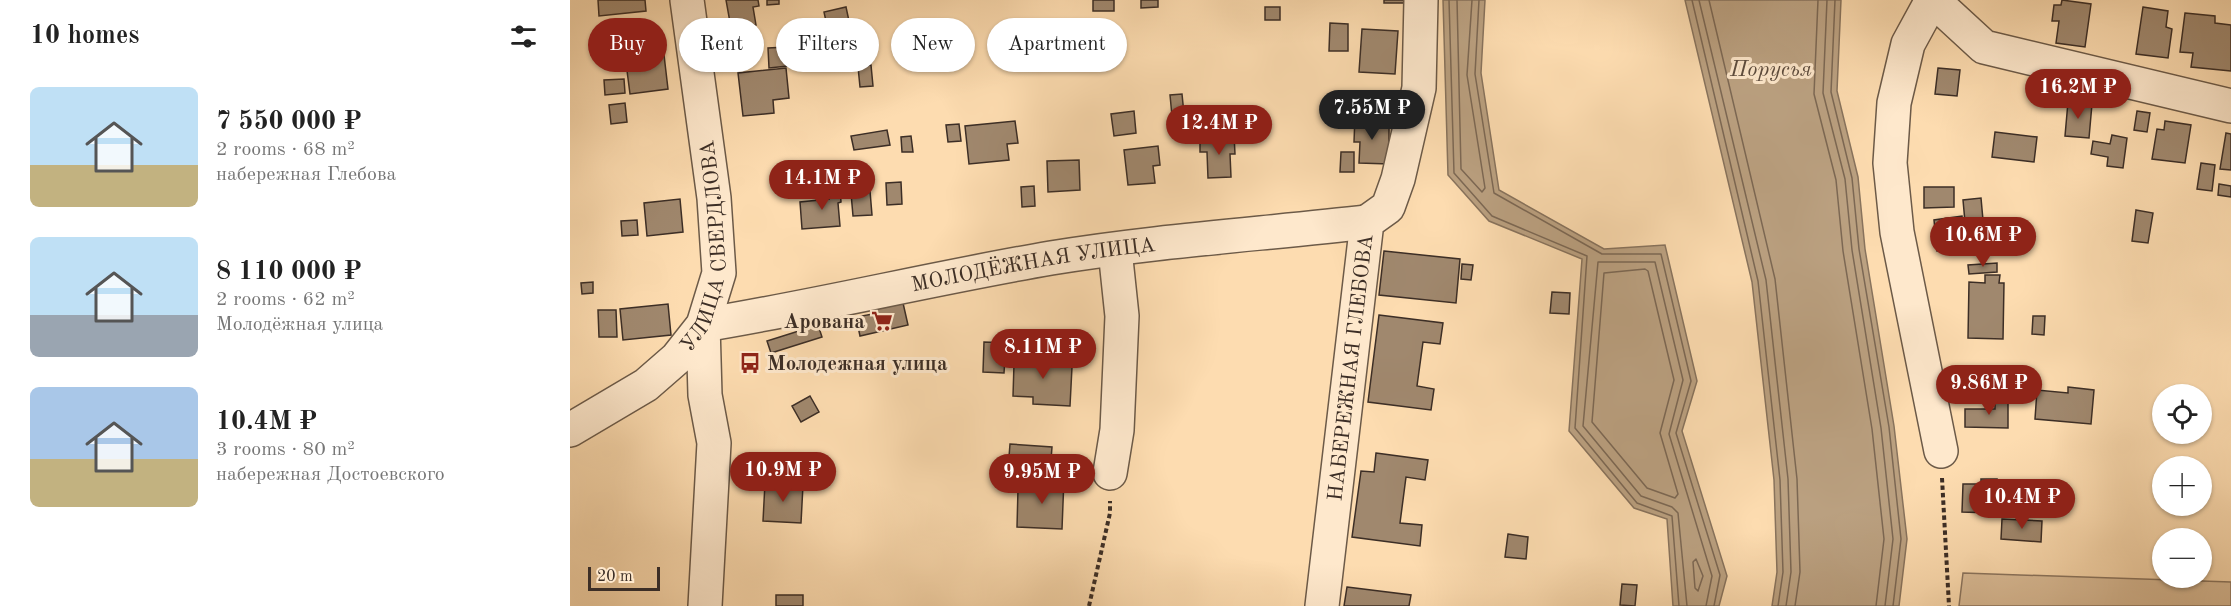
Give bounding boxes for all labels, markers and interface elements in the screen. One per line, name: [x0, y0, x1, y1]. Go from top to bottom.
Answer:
chip: Buy: [588, 18, 667, 72]
chip: Rent: [679, 18, 764, 72]
chip: Filters: [776, 18, 879, 72]
chip: New: [891, 18, 975, 72]
chip: Apartment: [987, 18, 1127, 72]
icon: filters: [507, 20, 540, 53]
text: 10 homes: [30, 23, 139, 49]
water label: Порусья: [1729, 59, 1812, 81]
pin: 16.2M ₽: [2023, 69, 2133, 120]
text: 16.2M ₽: [2039, 78, 2117, 98]
pin: 7.55M ₽: [1317, 90, 1427, 141]
text: 7.55M ₽: [1333, 99, 1411, 119]
pin: 12.4M ₽: [1164, 105, 1274, 156]
text: 7 550 000 ₽: [216, 109, 362, 135]
icon: home: [78, 111, 150, 183]
text: 12.4M ₽: [1180, 114, 1258, 134]
street label: УЛИЦА СВЕРДЛОВА: [677, 139, 731, 356]
text: 2 rooms · 68 m²: [216, 140, 355, 160]
pin: 14.1M ₽: [767, 160, 877, 211]
text: набережная Глебова: [216, 165, 396, 185]
text: 14.1M ₽: [783, 169, 861, 189]
pin: 10.6M ₽: [1928, 217, 2038, 268]
text: 10.6M ₽: [1944, 226, 2022, 246]
street label: НАБЕРЕЖНАЯ ГЛЕБОВА: [1325, 233, 1377, 502]
street label: МОЛОДЁЖНАЯ УЛИЦА: [910, 235, 1156, 296]
text: 8 110 000 ₽: [216, 259, 362, 285]
icon: home: [78, 261, 150, 333]
text: 2 rooms · 62 m²: [216, 290, 355, 310]
supermarket icon: Арована: [870, 309, 894, 333]
place label: Арована: [783, 312, 865, 333]
text: Молодёжная улица: [216, 315, 383, 335]
pin: 8.11M ₽: [988, 329, 1098, 380]
text: 8.11M ₽: [1004, 338, 1082, 358]
bus stop icon: Молодежная улица: [738, 351, 762, 375]
place label: Молодежная улица: [767, 354, 948, 375]
pin: 9.86M ₽: [1934, 365, 2044, 416]
text: 9.86M ₽: [1950, 374, 2028, 394]
map controls: [2152, 384, 2212, 588]
button: locate: [2152, 384, 2212, 444]
text: 10.4M ₽: [216, 409, 317, 435]
icon: home: [78, 411, 150, 483]
text: 3 rooms · 80 m²: [216, 440, 355, 460]
pin: 10.9M ₽: [728, 452, 838, 503]
pin: 9.95M ₽: [987, 454, 1097, 505]
button: +: [2152, 456, 2212, 516]
text: 10.9M ₽: [744, 461, 822, 481]
text: 9.95M ₽: [1003, 463, 1081, 483]
text: набережная Достоевского: [216, 465, 445, 485]
pin: 10.4M ₽: [1967, 479, 2077, 530]
text: 10.4M ₽: [1983, 488, 2061, 508]
button: −: [2152, 528, 2212, 588]
scale bar: [588, 564, 660, 592]
text: 20 m: [597, 569, 633, 585]

